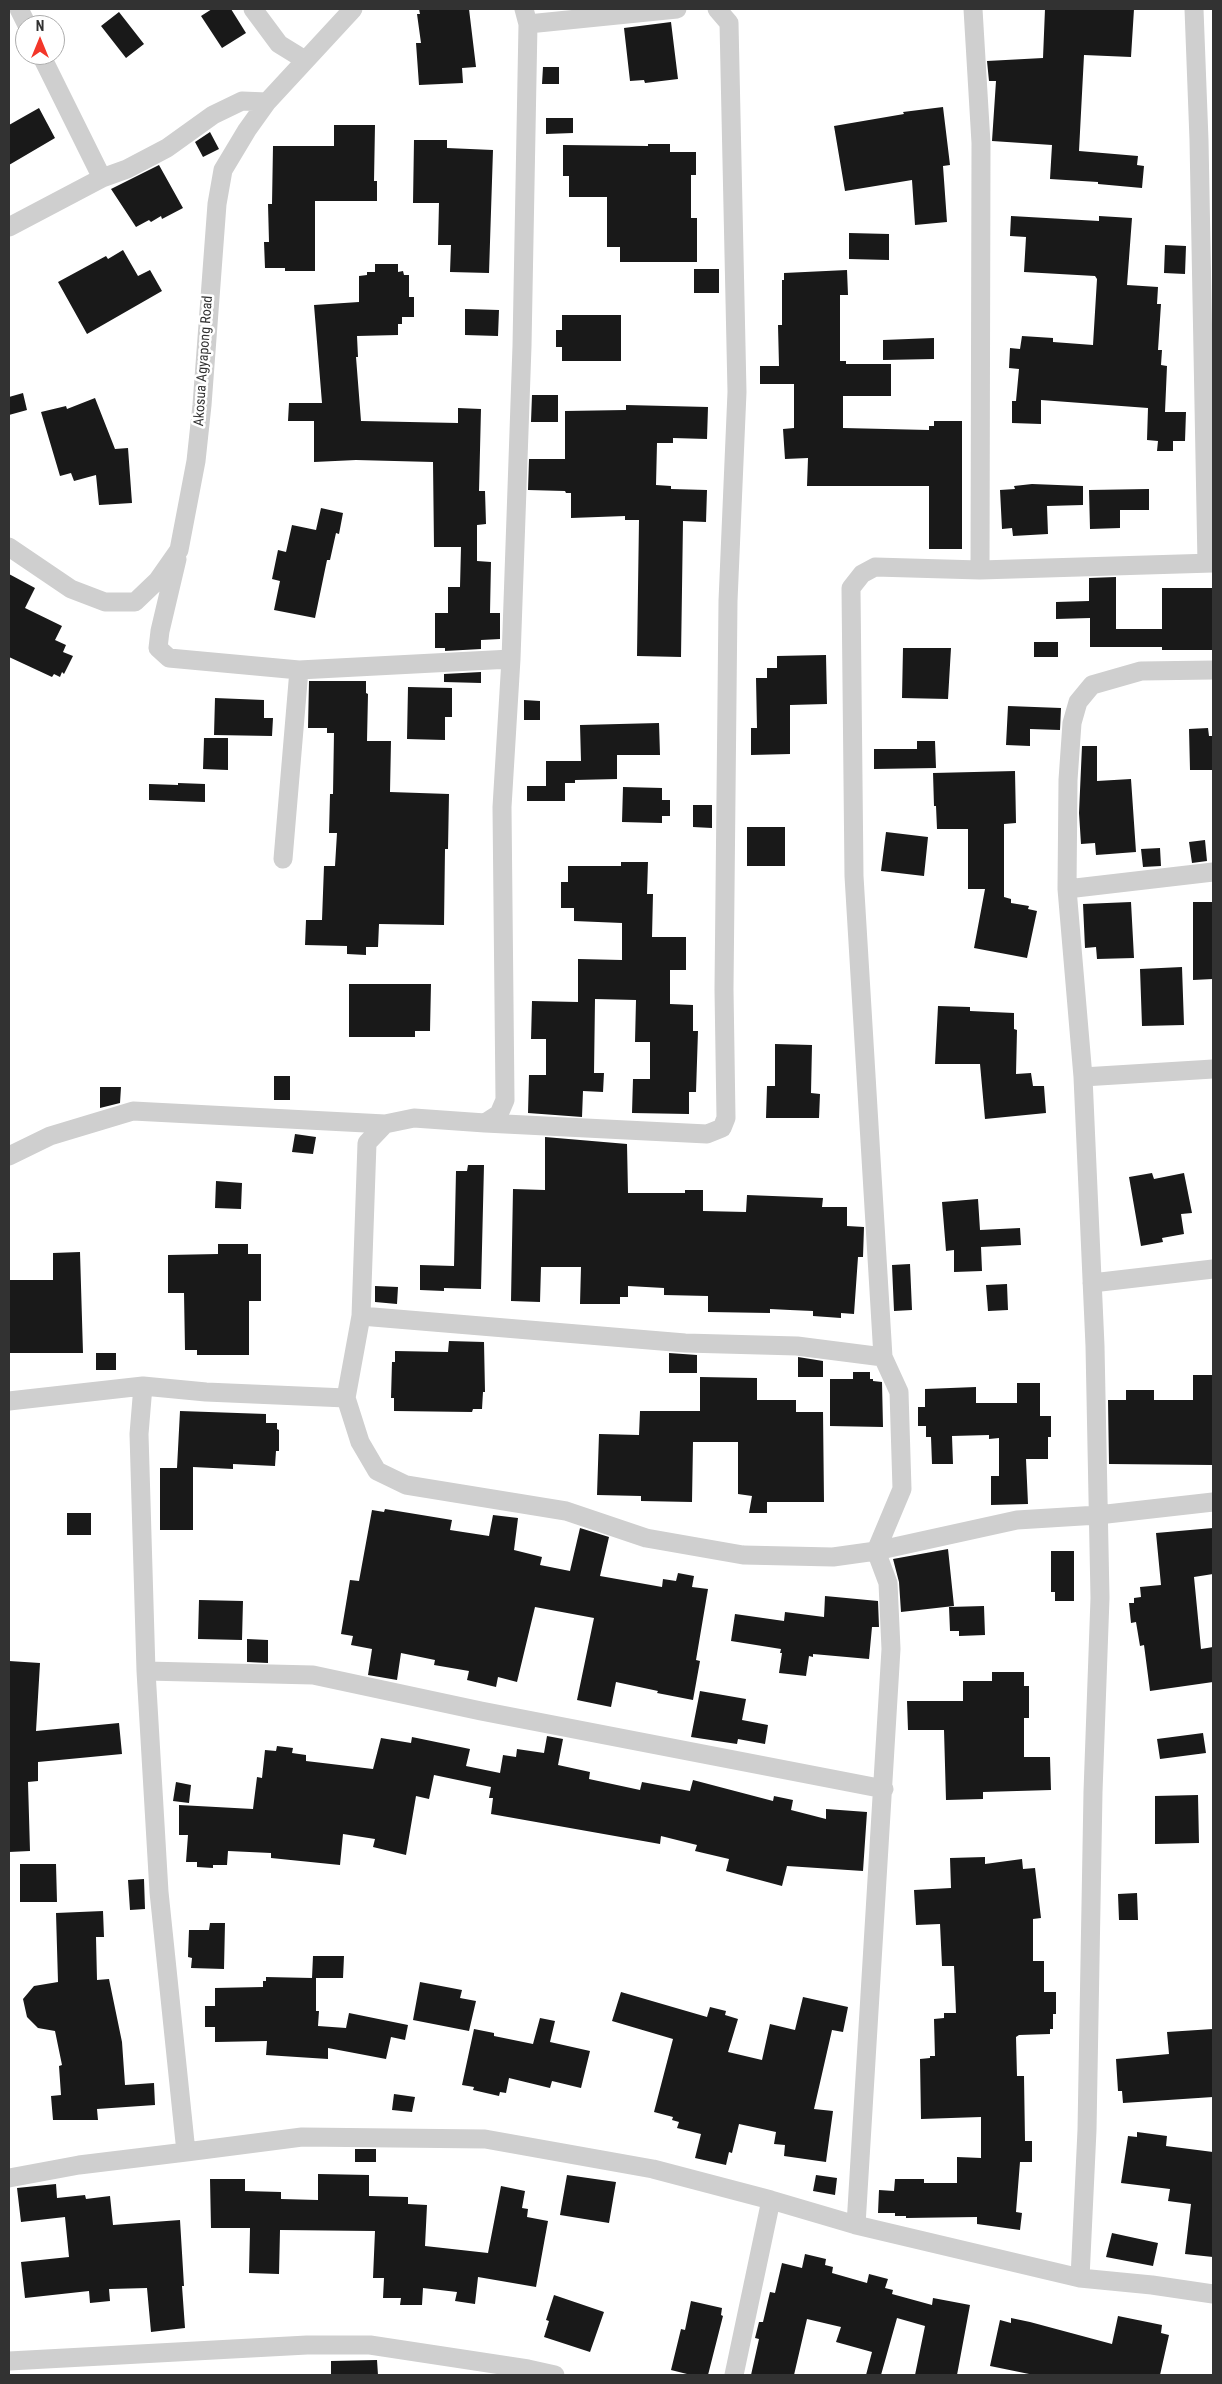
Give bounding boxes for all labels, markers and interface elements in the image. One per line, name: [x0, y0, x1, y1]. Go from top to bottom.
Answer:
north arrow: [15, 15, 65, 65]
text: N: [36, 18, 44, 34]
street label: Akosua Agyapong Road: [191, 295, 217, 427]

